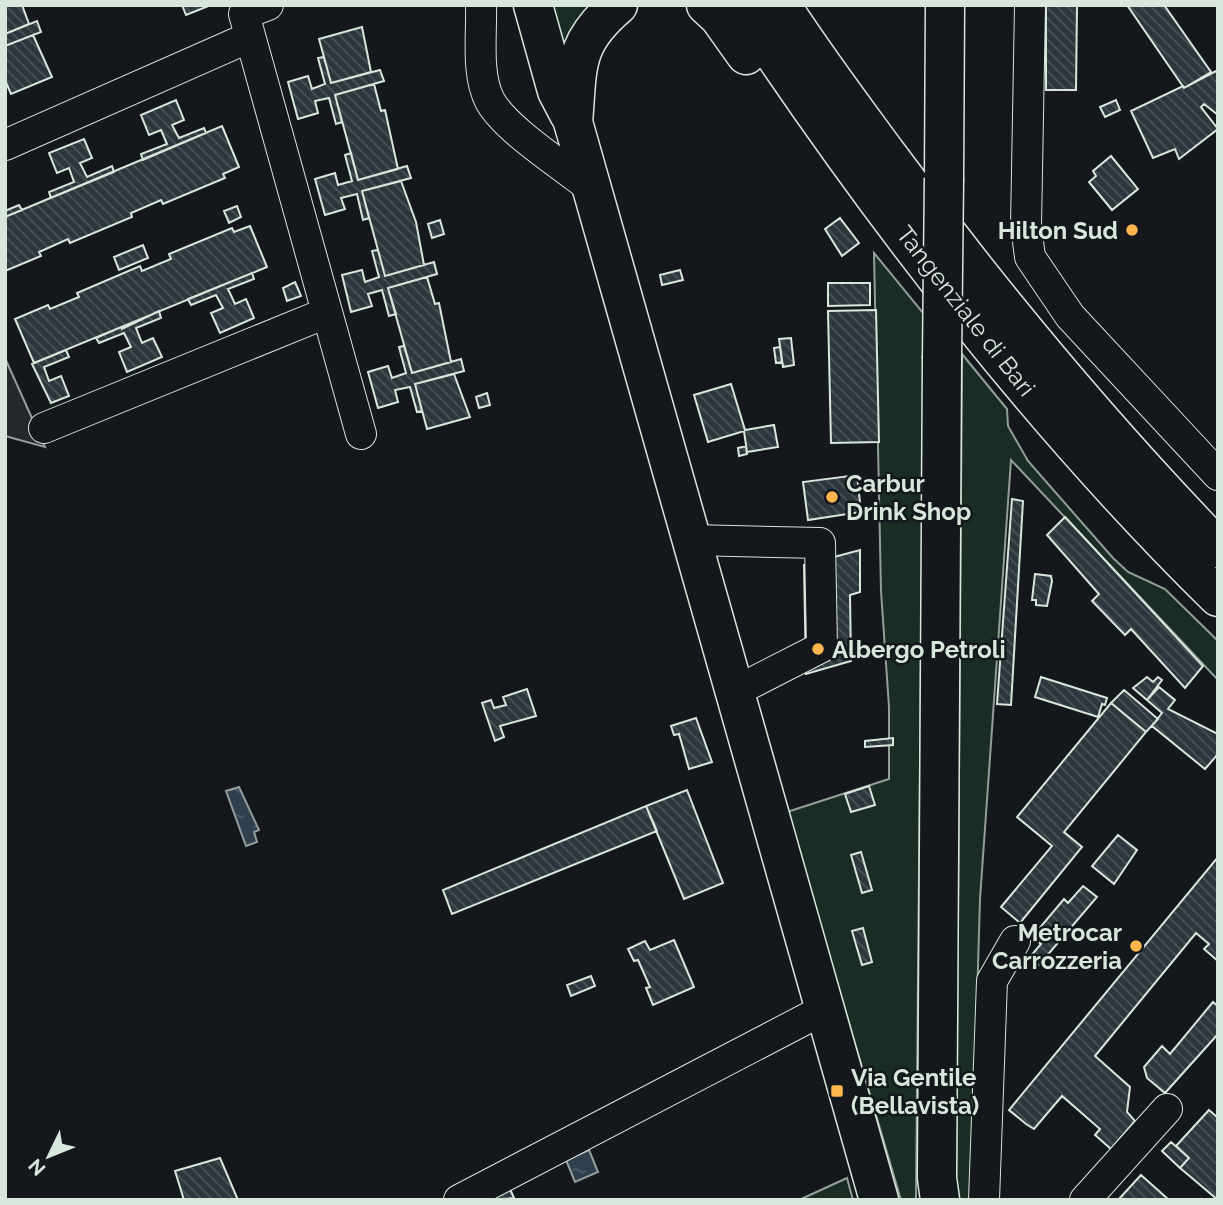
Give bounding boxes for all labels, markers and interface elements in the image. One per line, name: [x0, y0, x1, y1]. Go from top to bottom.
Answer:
place label: Hilton Sud: [998, 216, 1118, 245]
street label: Tangenziale di Bari: [891, 220, 1041, 402]
marker: Hilton Sud: [1124, 222, 1140, 238]
place label: Carbur Drink Shop: [846, 469, 971, 526]
marker: Carbur Drink Shop: [824, 489, 840, 505]
place label: Albergo Petroli: [832, 635, 1006, 664]
marker: Albergo Petroli: [810, 641, 826, 657]
place label: Metrocar Carrozzeria: [992, 918, 1122, 975]
marker: Metrocar Carrozzeria: [1128, 938, 1144, 954]
place label: Via Gentile (Bellavista): [851, 1063, 979, 1120]
marker: Via Gentile (Bellavista): [829, 1083, 845, 1099]
north arrow: [14, 1121, 84, 1191]
text: N: [24, 1155, 50, 1180]

